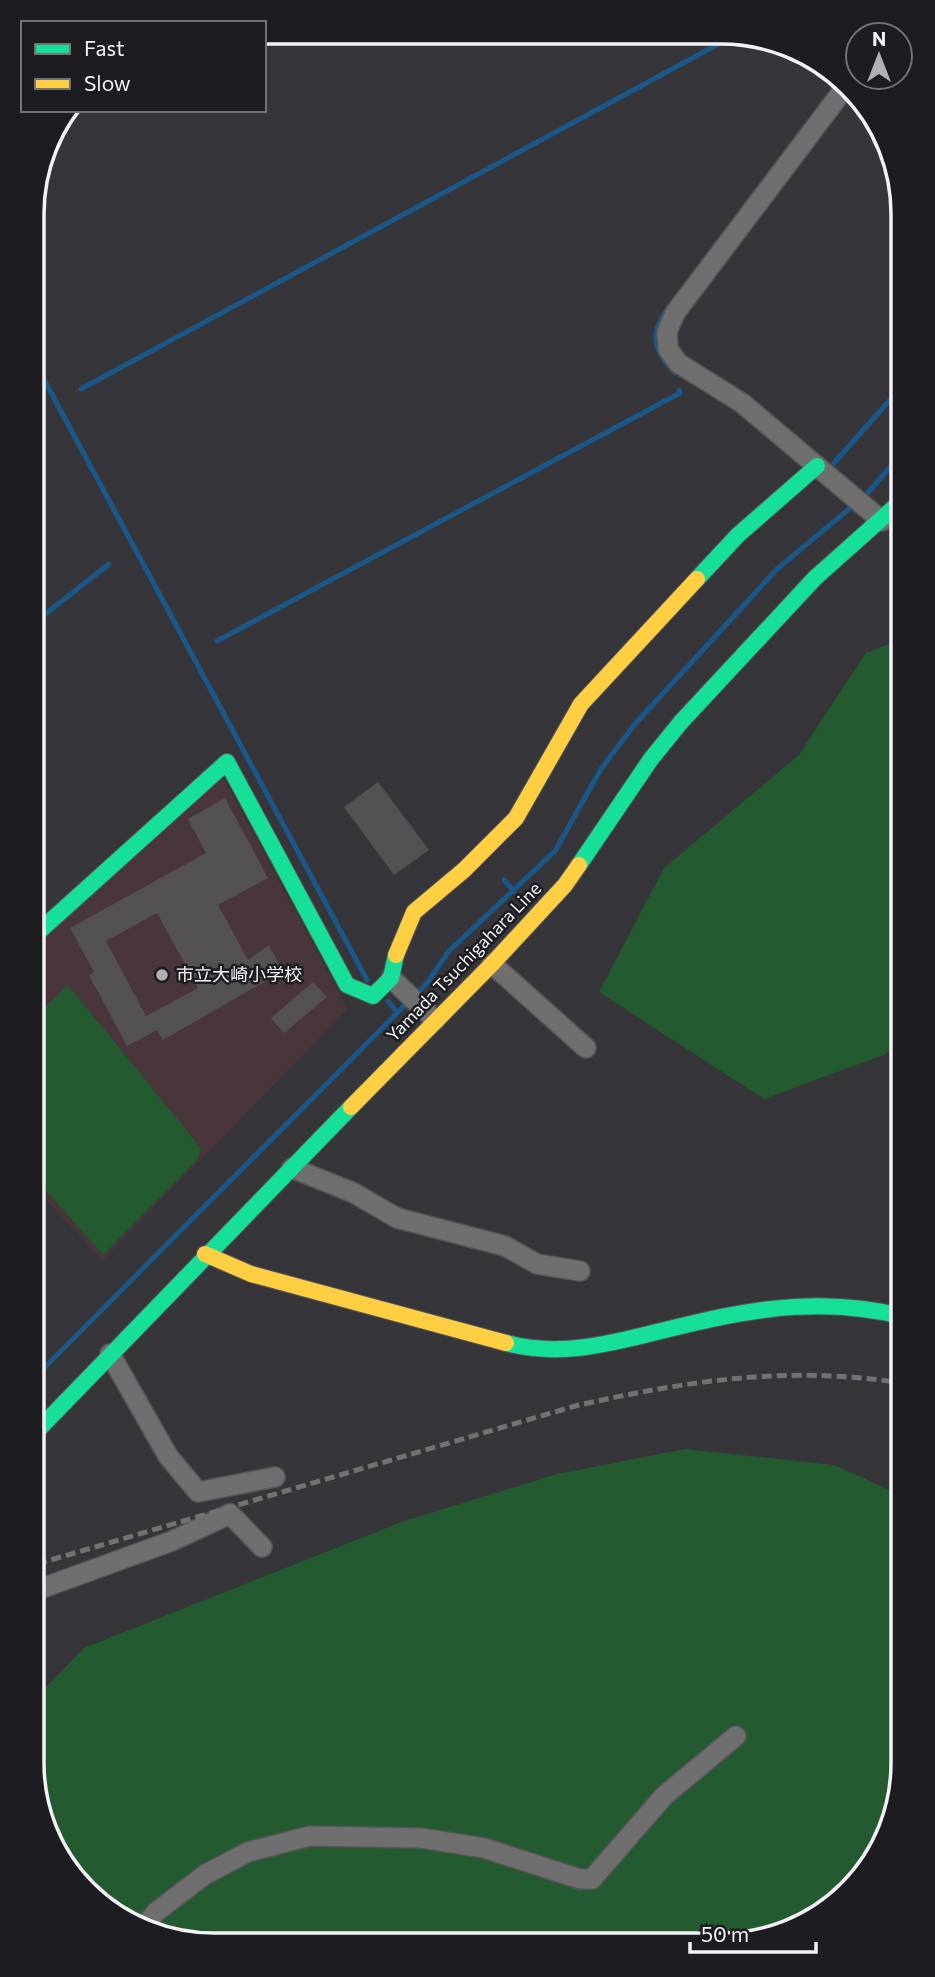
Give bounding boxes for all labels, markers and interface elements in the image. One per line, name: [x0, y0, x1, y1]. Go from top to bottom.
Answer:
legend: [21, 21, 266, 112]
north arrow: [844, 21, 914, 91]
text: N: [872, 27, 886, 50]
text: Fast: [84, 35, 125, 60]
text: Slow: [84, 70, 131, 95]
street label: Yamada Tsuchigahara Line: [381, 877, 545, 1046]
place label: 市立大崎小学校: [176, 963, 302, 985]
marker: 市立大崎小学校: [154, 967, 170, 983]
scale bar: [690, 1910, 816, 1954]
text: 50 m: [701, 1921, 749, 1946]

